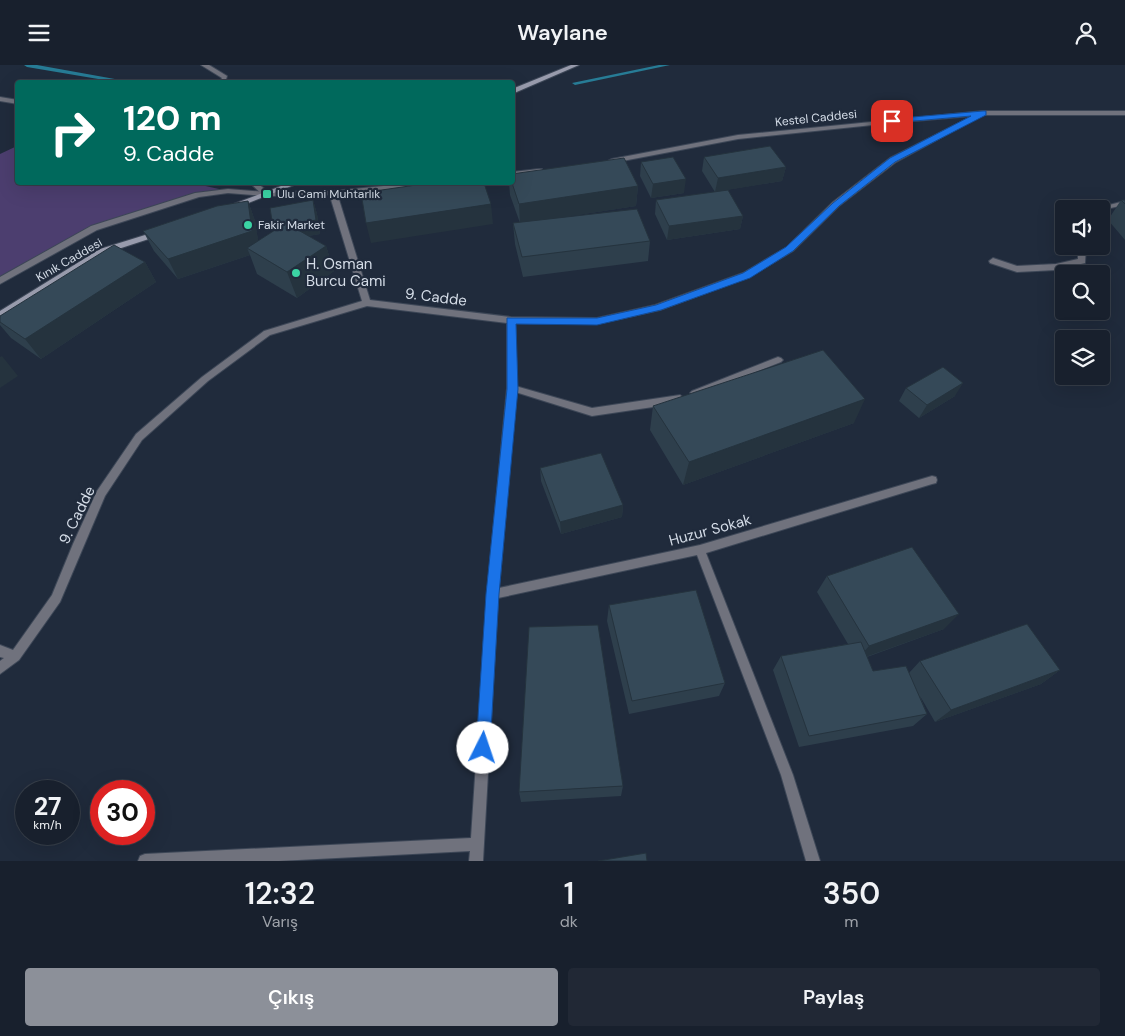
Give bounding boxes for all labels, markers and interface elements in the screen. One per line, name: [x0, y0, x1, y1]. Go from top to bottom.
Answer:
text: Waylane: [517, 18, 608, 47]
icon: menu: [25, 19, 53, 47]
icon: person: [1072, 19, 1100, 47]
text: 120 m: [123, 95, 222, 141]
icon: right: [40, 100, 105, 165]
pin: [871, 100, 913, 142]
street label: Kestel Caddesi: [774, 106, 858, 130]
icon: arrive: [878, 107, 906, 135]
text: 9. Cadde: [123, 139, 214, 168]
place label: Ulu Cami Muhtarlık: [277, 186, 380, 202]
marker: Ulu Cami Muhtarlık: [261, 188, 273, 200]
map controls: [1055, 200, 1110, 385]
button: sound: [1055, 200, 1110, 255]
place label: Fakir Market: [258, 217, 325, 233]
marker: Fakir Market: [242, 219, 254, 231]
street label: Kınık Caddesi: [33, 235, 105, 285]
place label: H. Osman Burcu Cami: [306, 254, 386, 291]
button: search: [1055, 265, 1110, 320]
marker: H. Osman Burcu Cami: [290, 267, 302, 279]
street label: 9. Cadde: [404, 283, 468, 311]
button: layers: [1055, 330, 1110, 385]
street label: 9. Cadde: [54, 483, 100, 547]
street label: Huzur Sokak: [667, 509, 754, 551]
position arrow: [456, 721, 508, 773]
speed limit sign: 30: [90, 780, 155, 845]
text: 27: [34, 790, 61, 823]
text: km/h: [33, 817, 62, 833]
text: 12:32: [245, 874, 315, 913]
text: 1: [564, 874, 574, 913]
text: 350: [823, 874, 880, 913]
text: Varış: [262, 911, 298, 932]
text: dk: [560, 911, 578, 932]
text: m: [844, 911, 859, 932]
button: Çıkış: [25, 968, 558, 1026]
button: Paylaş: [568, 968, 1100, 1026]

